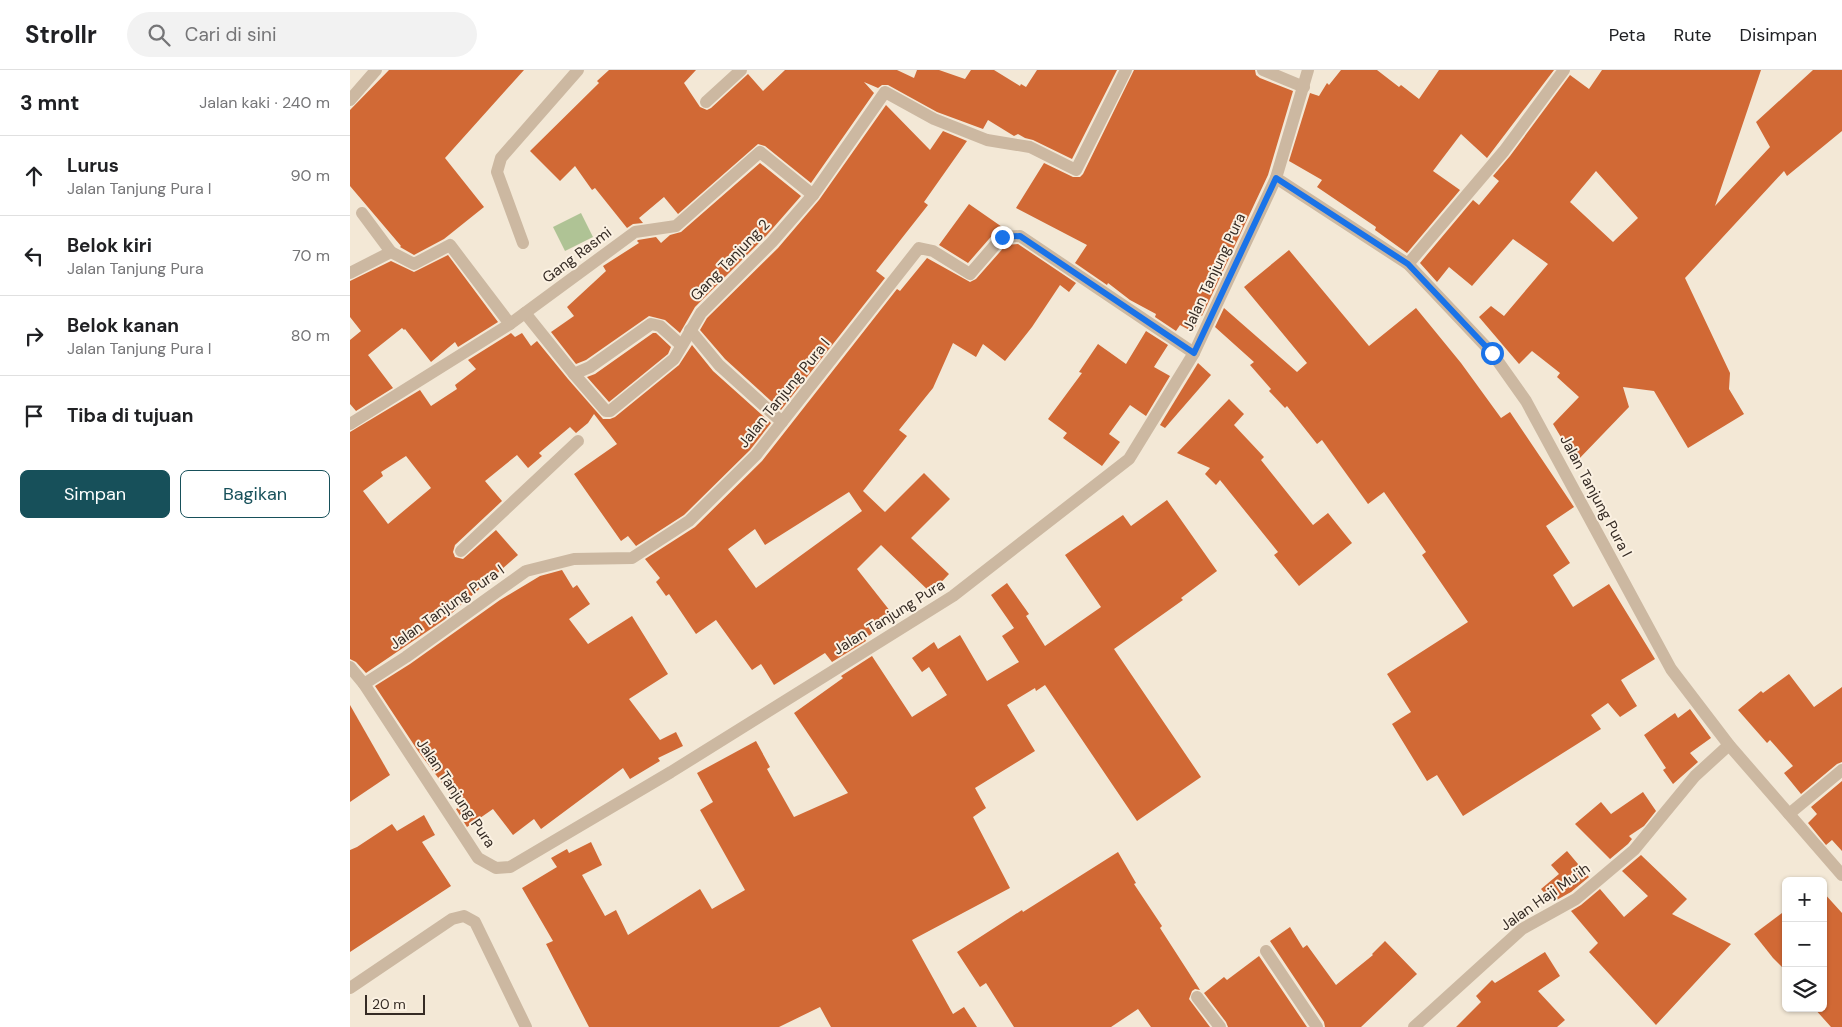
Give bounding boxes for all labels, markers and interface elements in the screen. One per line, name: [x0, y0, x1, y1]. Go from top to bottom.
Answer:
search box: [127, 12, 477, 57]
text: Strollr: [25, 19, 97, 50]
icon: search: [145, 21, 173, 49]
text: Cari di sini: [185, 22, 277, 47]
text: Peta: [1609, 23, 1645, 47]
text: Rute: [1673, 23, 1712, 47]
text: Disimpan: [1740, 23, 1817, 47]
text: 3 mnt: [20, 89, 79, 117]
text: Jalan kaki · 240 m: [199, 92, 330, 113]
text: Lurus: [67, 153, 119, 178]
icon: ahead: [20, 162, 48, 190]
text: 90 m: [290, 165, 330, 186]
text: Jalan Tanjung Pura I: [67, 178, 212, 199]
street label: Jalan Tanjung Pura: [1178, 210, 1250, 334]
street label: Gang Tanjung 2: [686, 215, 774, 305]
street label: Gang Rasmi: [538, 222, 616, 288]
route end: [991, 226, 1014, 249]
text: Belok kiri: [67, 233, 152, 258]
icon: left: [20, 242, 48, 270]
text: 70 m: [292, 245, 330, 266]
text: Jalan Tanjung Pura: [67, 258, 204, 279]
text: Belok kanan: [67, 313, 179, 338]
icon: right: [20, 322, 48, 350]
text: 80 m: [291, 325, 330, 346]
street label: Jalan Tanjung Pura I: [734, 334, 834, 452]
text: Jalan Tanjung Pura I: [67, 338, 212, 359]
route start: [1481, 342, 1504, 365]
icon: arrive: [20, 402, 48, 430]
text: Tiba di tujuan: [67, 403, 193, 428]
street label: Jalan Tanjung Pura I: [1555, 431, 1637, 561]
button: Simpan: [20, 470, 170, 518]
button: Bagikan: [180, 470, 330, 518]
street label: Jalan Tanjung Pura I: [386, 560, 508, 654]
street label: Jalan Tanjung Pura: [829, 575, 949, 659]
street label: Jalan Tanjung Pura: [412, 734, 500, 852]
street label: Jalan Haji Mu'ih: [1496, 859, 1594, 935]
map controls: [1782, 877, 1827, 1012]
button: +: [1782, 877, 1827, 922]
button: −: [1782, 922, 1827, 967]
button: layers: [1782, 967, 1827, 1012]
scale bar: [365, 992, 425, 1015]
text: 20 m: [372, 995, 406, 1013]

